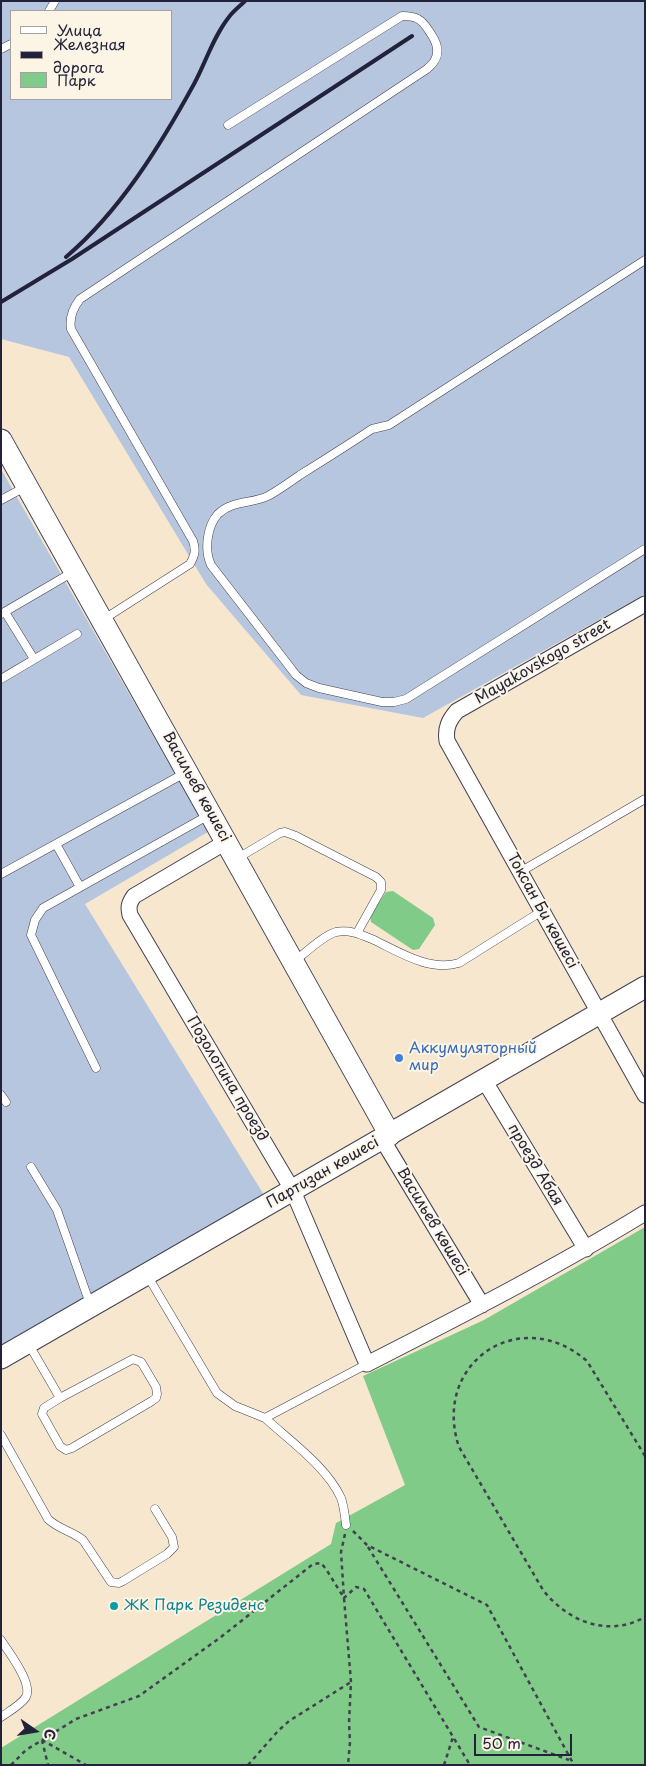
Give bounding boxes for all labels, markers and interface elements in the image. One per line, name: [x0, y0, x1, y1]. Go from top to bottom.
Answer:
legend: [10, 10, 172, 100]
text: Улица: [57, 18, 102, 41]
text: Железная дорога: [53, 32, 126, 78]
text: Парк: [57, 68, 96, 91]
street label: Mayakovskogo street: [472, 616, 614, 708]
street label: Васильев көшесі: [158, 729, 234, 845]
street label: Токсан Би көшесі: [503, 850, 581, 972]
street label: Позолотина проезд: [183, 1013, 271, 1145]
place label: Аккумуляторный мир: [409, 1040, 537, 1075]
marker: Аккумуляторный мир: [393, 1052, 405, 1064]
street label: проезд Абая: [504, 1121, 566, 1209]
street label: Партизан көшесі: [264, 1133, 382, 1213]
street label: Васильев көшесі: [392, 1164, 472, 1280]
place label: ЖК Парк Резиденс: [124, 1597, 265, 1615]
marker: ЖК Парк Резиденс: [108, 1600, 120, 1612]
north arrow: [10, 1706, 60, 1756]
scale bar: [476, 1724, 574, 1756]
text: С: [39, 1727, 62, 1742]
text: 50 m: [482, 1731, 521, 1754]

